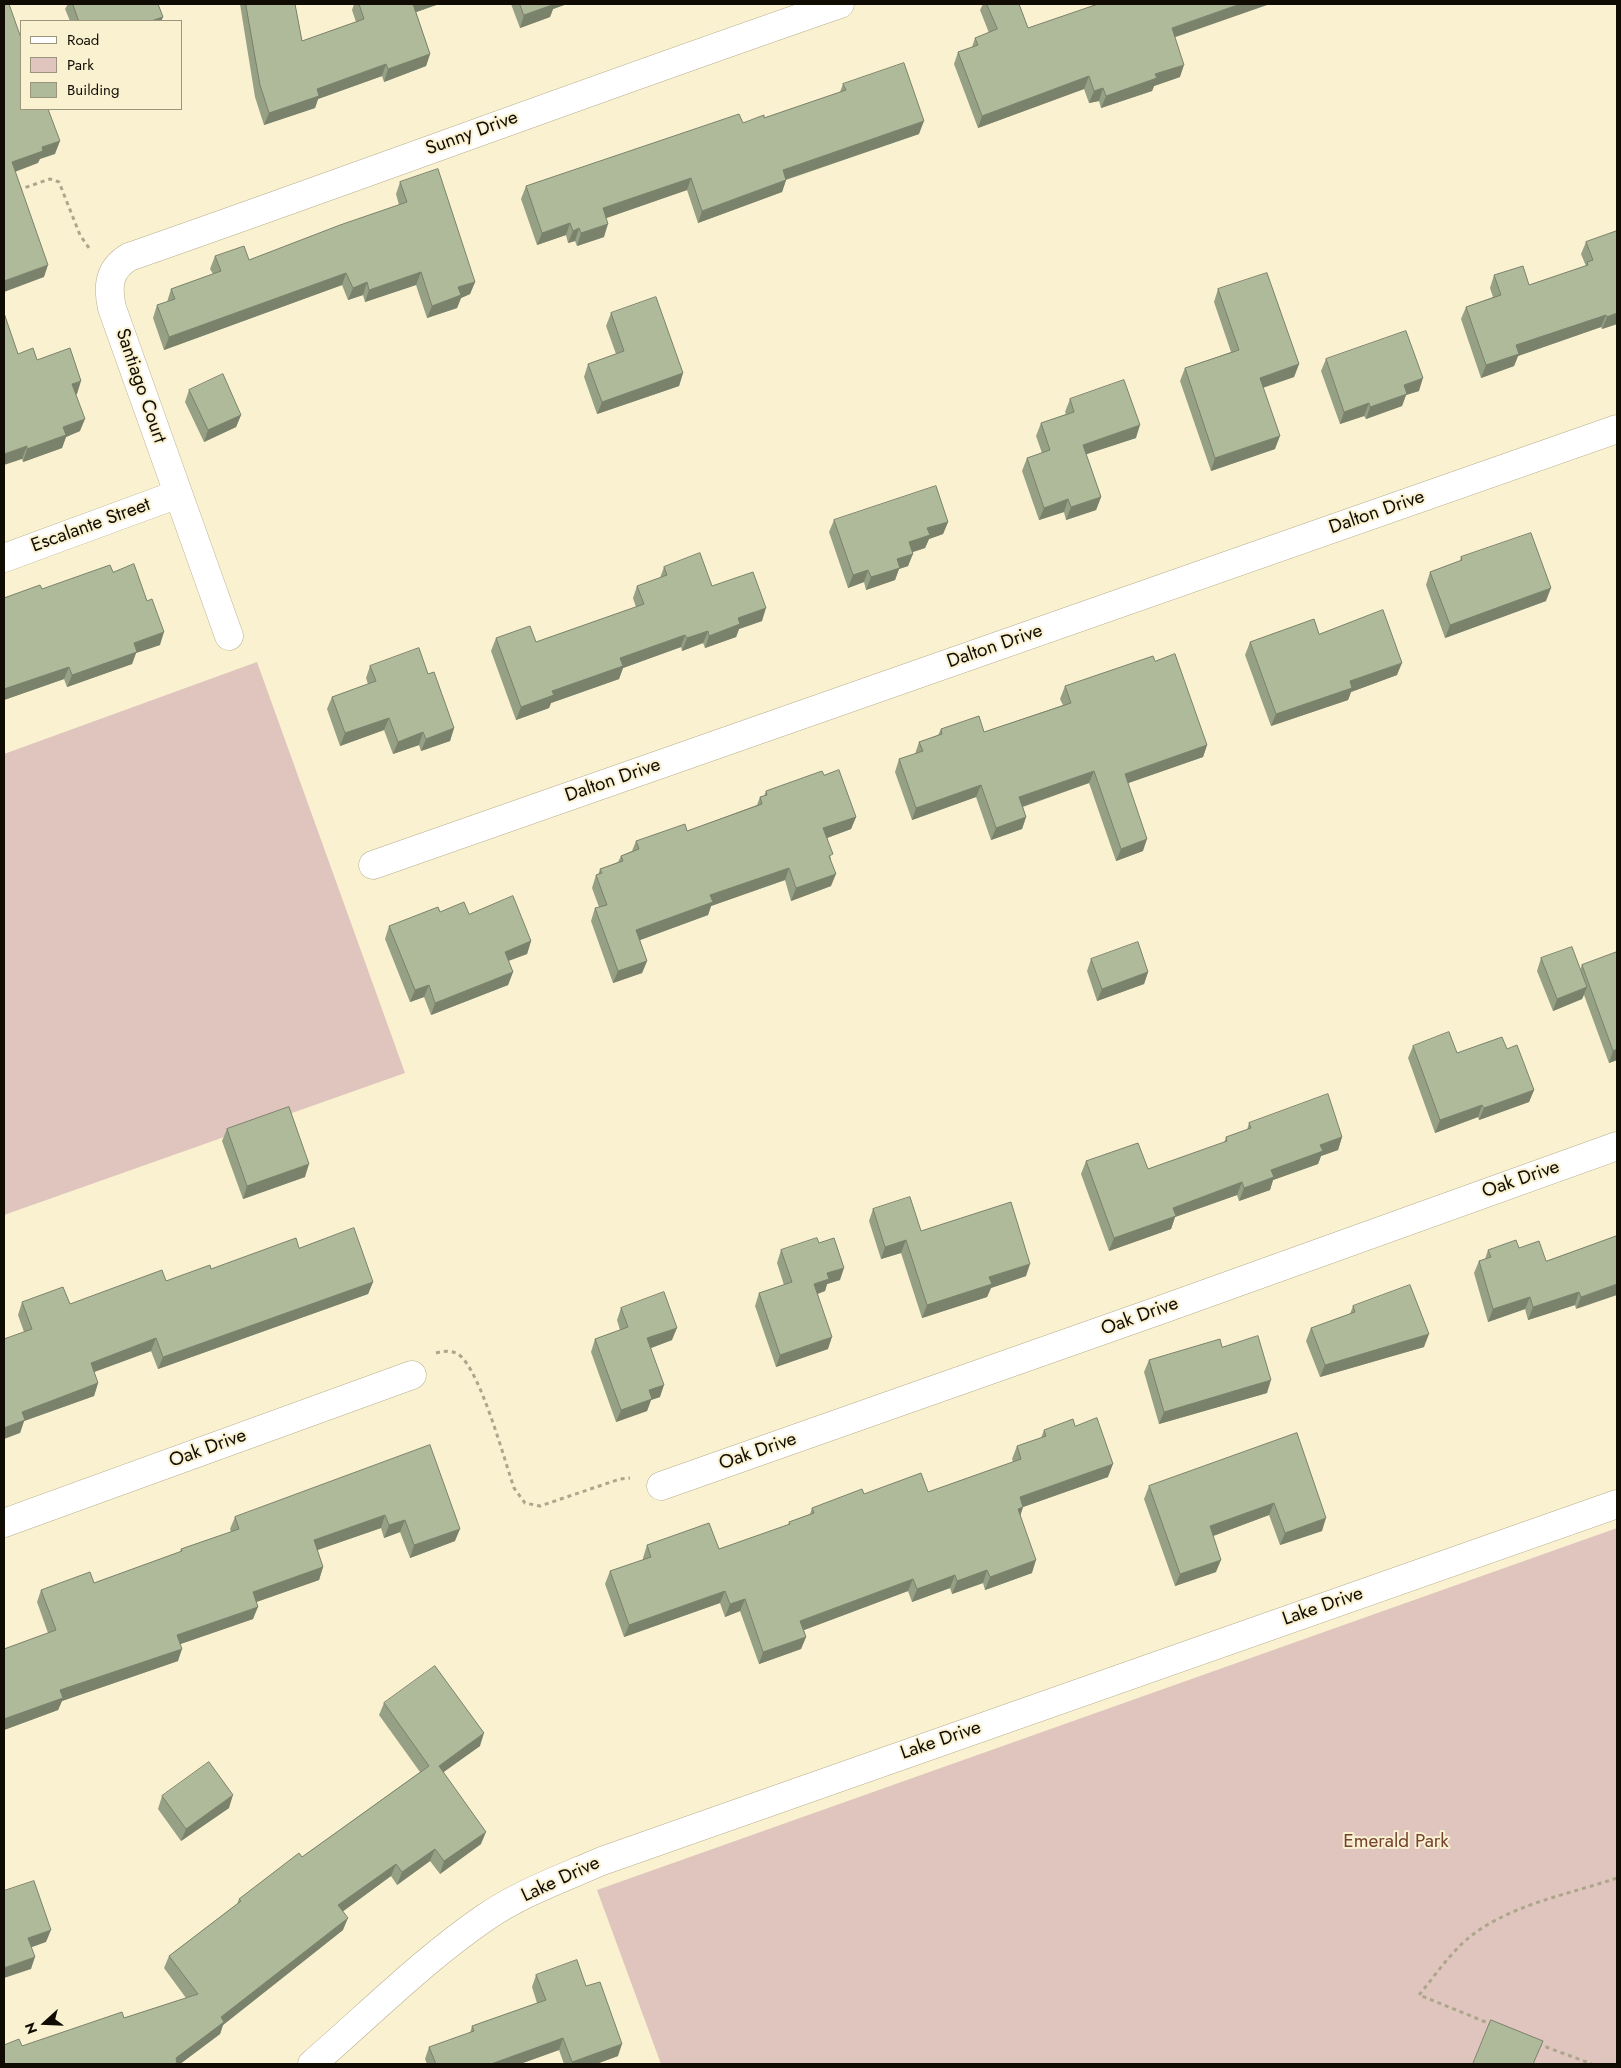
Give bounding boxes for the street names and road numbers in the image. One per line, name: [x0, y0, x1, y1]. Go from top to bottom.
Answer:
street label: Sunny Drive: [423, 107, 521, 161]
street label: Santiago Court: [110, 326, 170, 446]
street label: Dalton Drive: [1326, 486, 1428, 540]
street label: Escalante Street: [28, 494, 154, 558]
street label: Dalton Drive: [944, 620, 1046, 674]
street label: Dalton Drive: [562, 754, 664, 808]
street label: Oak Drive: [1479, 1156, 1563, 1204]
street label: Oak Drive: [1098, 1293, 1182, 1341]
street label: Oak Drive: [166, 1425, 250, 1473]
street label: Oak Drive: [716, 1428, 800, 1476]
street label: Lake Drive: [1280, 1583, 1366, 1631]
street label: Lake Drive: [898, 1717, 984, 1765]
street label: Lake Drive: [518, 1852, 604, 1908]

